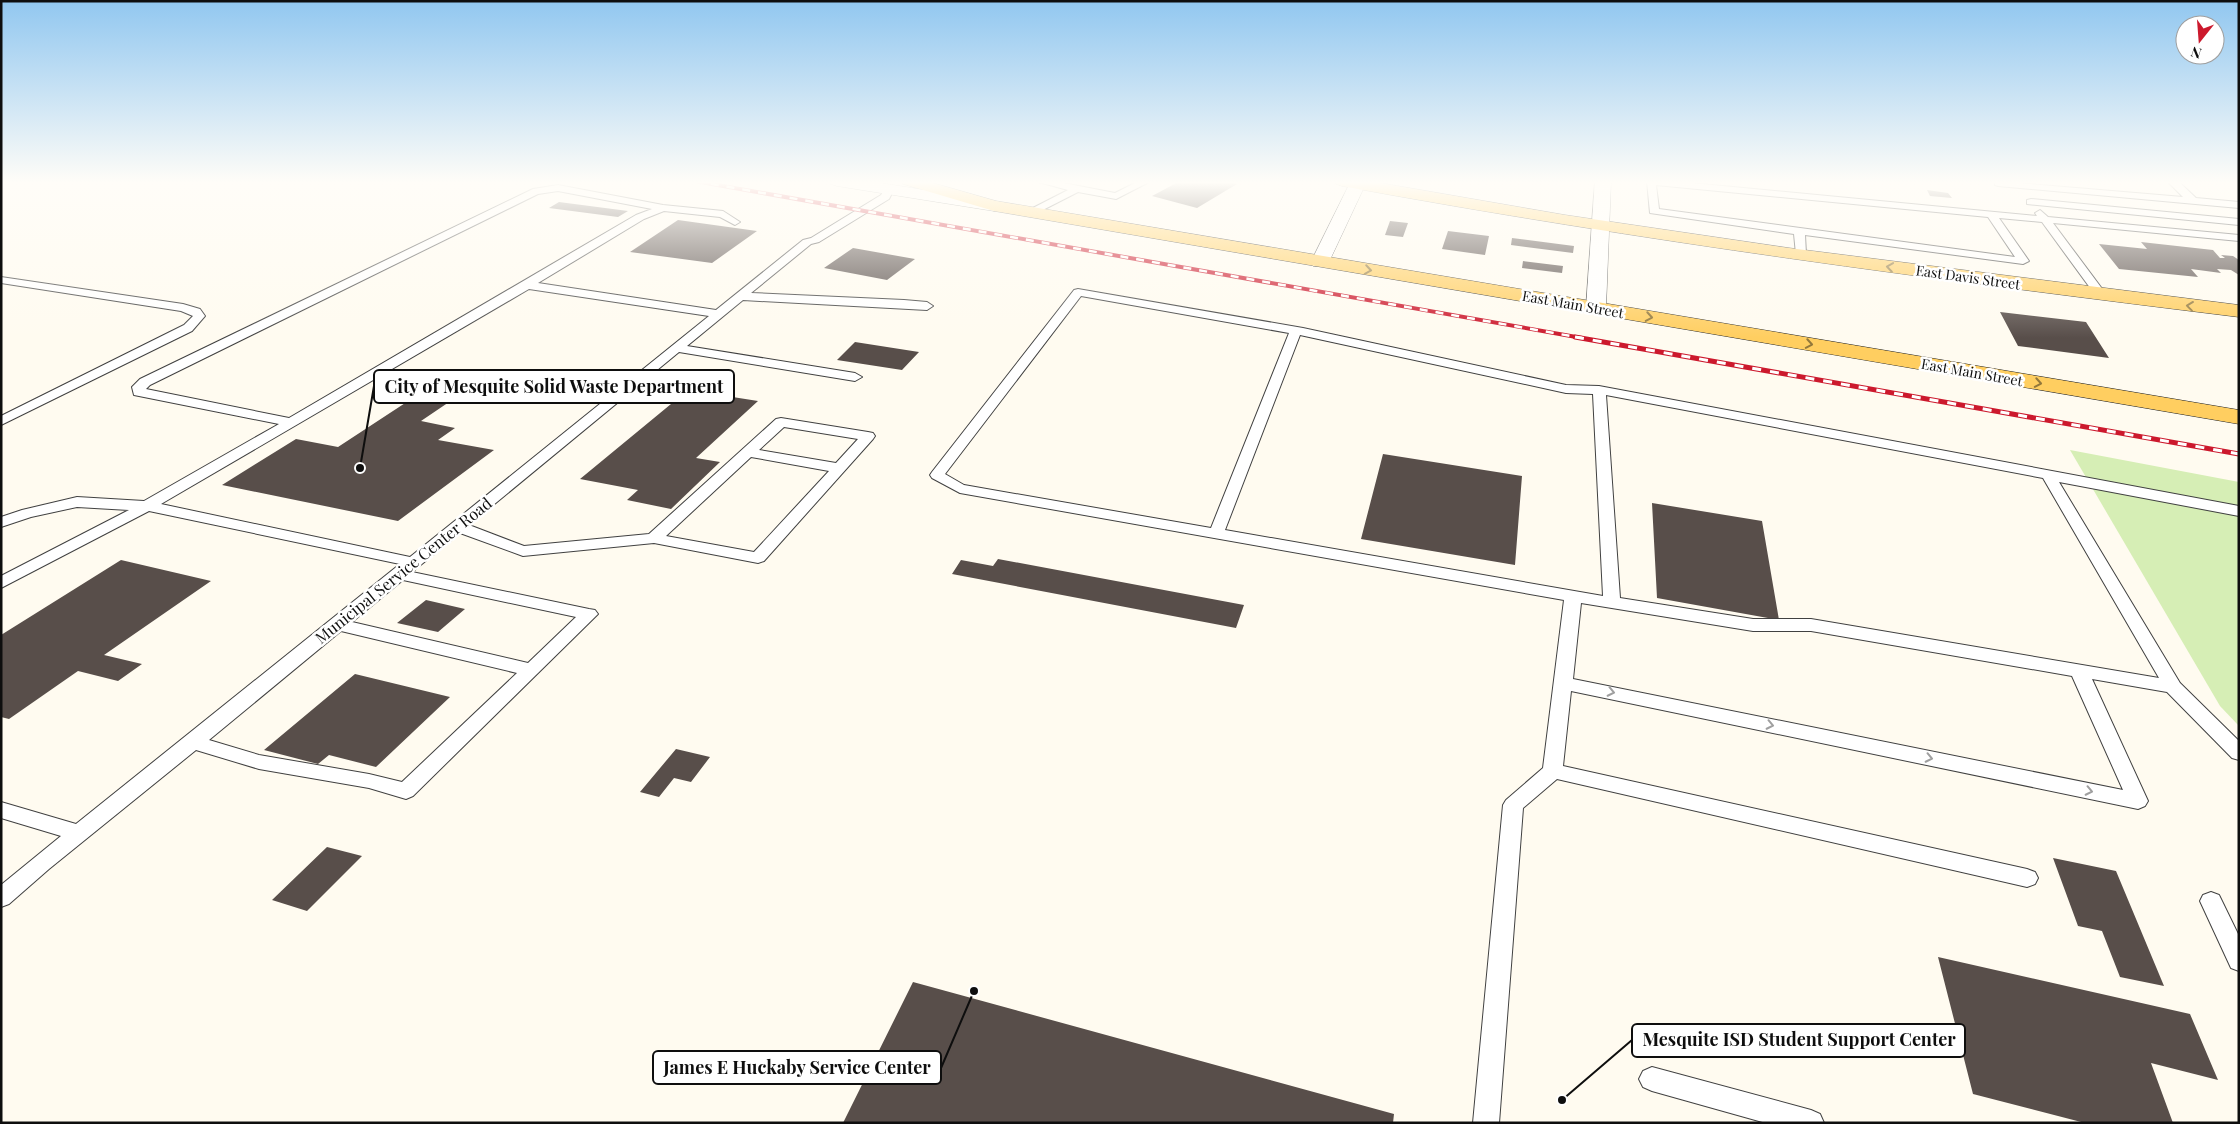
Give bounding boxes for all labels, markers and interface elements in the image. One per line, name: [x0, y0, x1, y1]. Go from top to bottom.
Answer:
north arrow: [2175, 15, 2225, 65]
text: N: [2188, 42, 2204, 63]
street label: East Davis Street: [1915, 260, 2022, 294]
one-way arrow: [1886, 262, 1894, 273]
one-way arrow: [1364, 264, 1372, 275]
street label: East Main Street: [1521, 286, 1626, 322]
one-way arrow: [2186, 301, 2195, 311]
one-way arrow: [1644, 312, 1653, 322]
one-way arrow: [1805, 339, 1813, 349]
street label: East Main Street: [1920, 354, 2025, 390]
callout: City of Mesquite Solid Waste Department: [374, 370, 734, 403]
text: City of Mesquite Solid Waste Department: [385, 374, 724, 398]
one-way arrow: [2035, 377, 2043, 388]
street label: Municipal Service Center Road: [310, 492, 496, 648]
one-way arrow: [1607, 687, 1616, 697]
one-way arrow: [1766, 720, 1775, 730]
one-way arrow: [1925, 752, 1934, 763]
one-way arrow: [2084, 785, 2093, 796]
callout: Mesquite ISD Student Support Center: [1632, 1024, 1965, 1057]
text: Mesquite ISD Student Support Center: [1642, 1027, 1956, 1051]
callout: James E Huckaby Service Center: [653, 1051, 941, 1084]
text: James E Huckaby Service Center: [662, 1055, 931, 1079]

